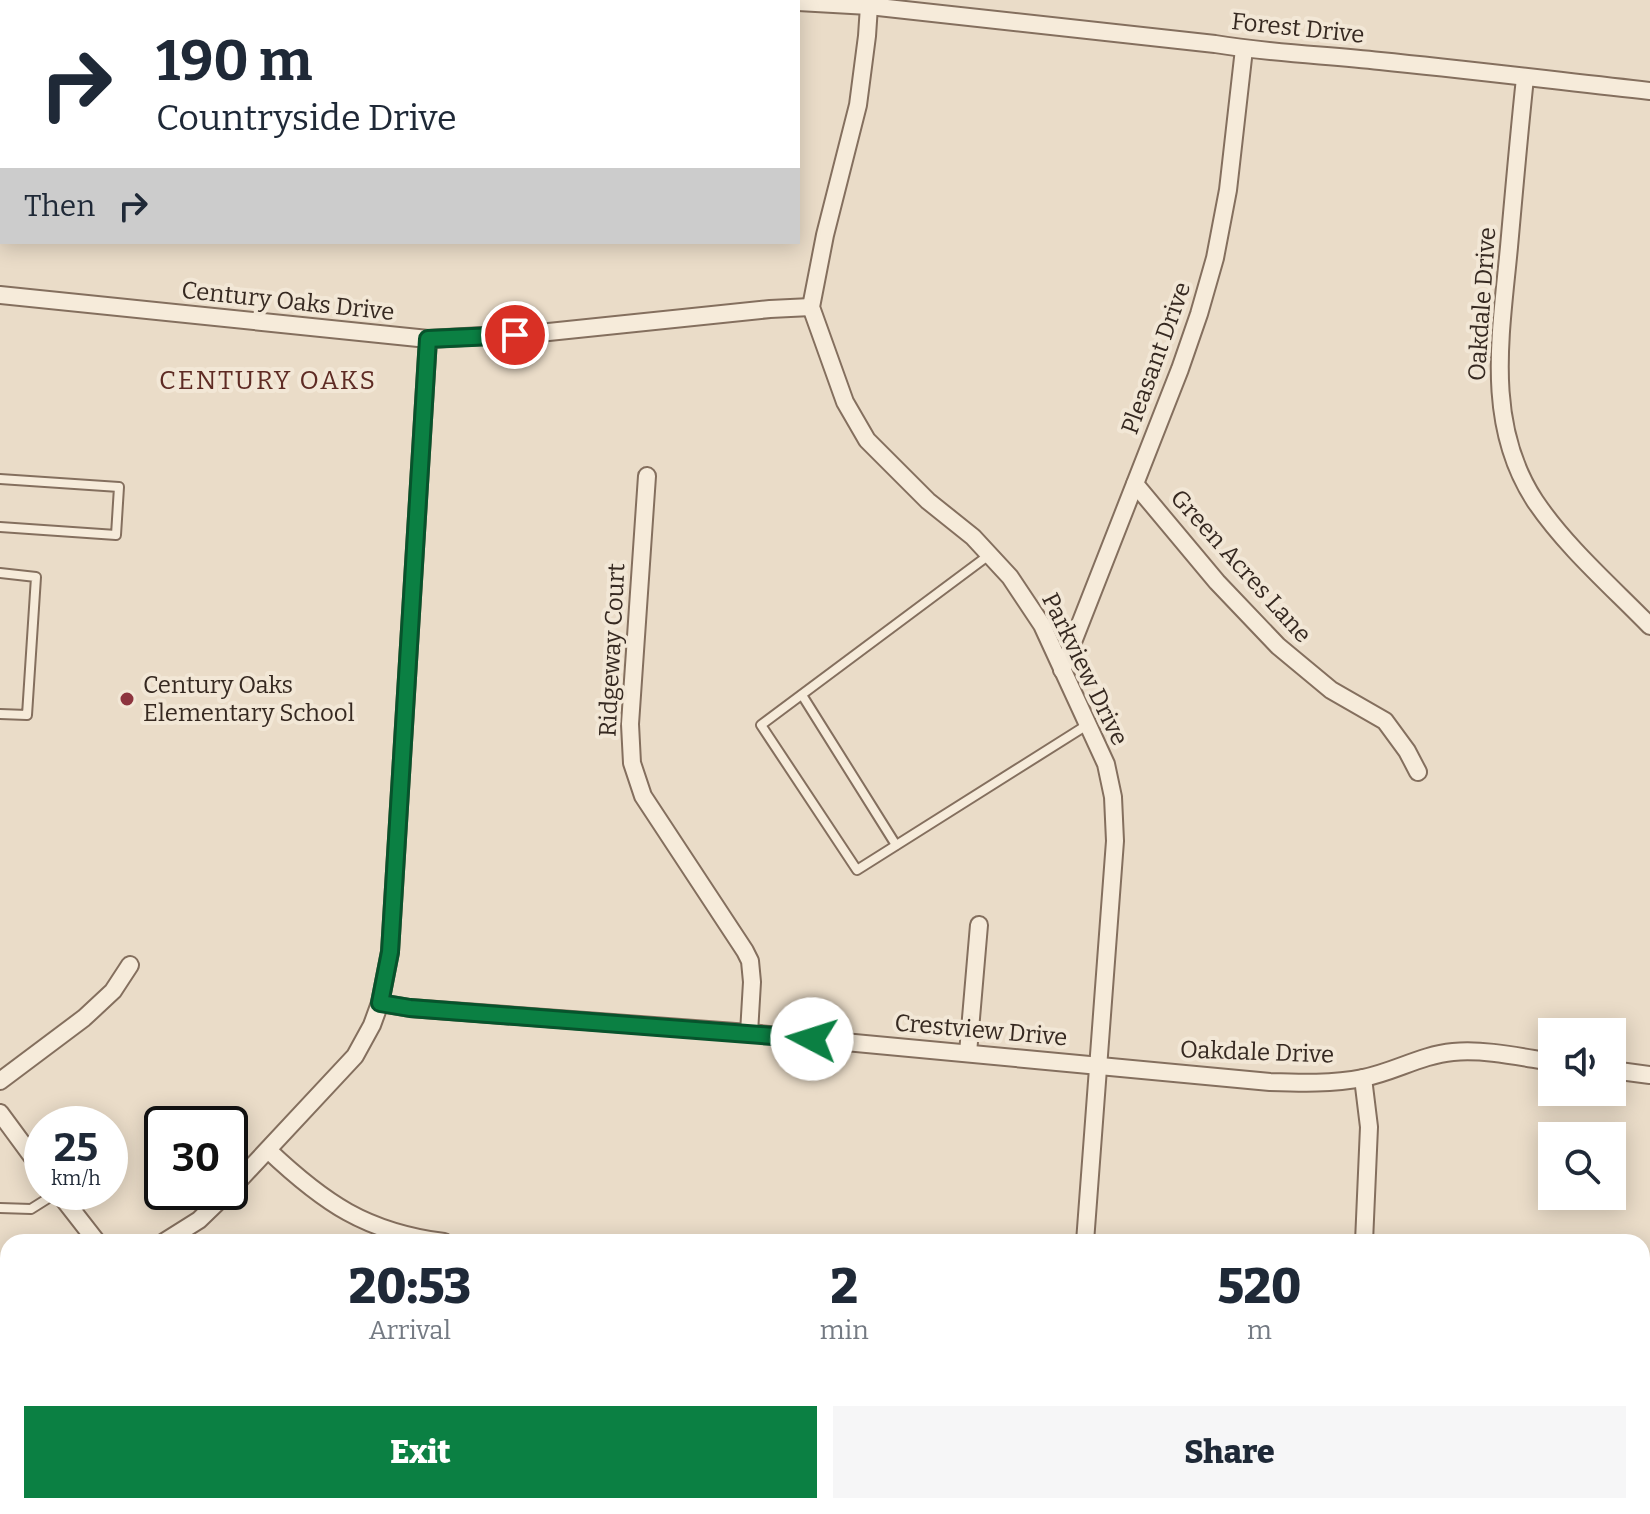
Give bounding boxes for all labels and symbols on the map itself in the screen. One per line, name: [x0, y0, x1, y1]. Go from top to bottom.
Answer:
street label: Forest Drive: [1230, 7, 1366, 49]
street label: Oakdale Drive: [1463, 226, 1501, 382]
street label: Century Oaks Drive: [180, 276, 396, 326]
street label: Pleasant Drive: [1116, 278, 1196, 438]
pin: [481, 301, 549, 369]
district label: CENTURY OAKS: [159, 365, 377, 396]
street label: Green Acres Lane: [1165, 484, 1317, 648]
street label: Ridgeway Court: [593, 562, 631, 738]
street label: Parkview Drive: [1036, 588, 1134, 750]
place label: Century Oaks Elementary School: [143, 671, 355, 727]
marker: Century Oaks Elementary School: [118, 690, 136, 708]
position arrow: [770, 997, 854, 1081]
street label: Crestview Drive: [893, 1008, 1069, 1052]
street label: Oakdale Drive: [1179, 1035, 1335, 1069]
speed limit sign: 30: [144, 1106, 248, 1210]

